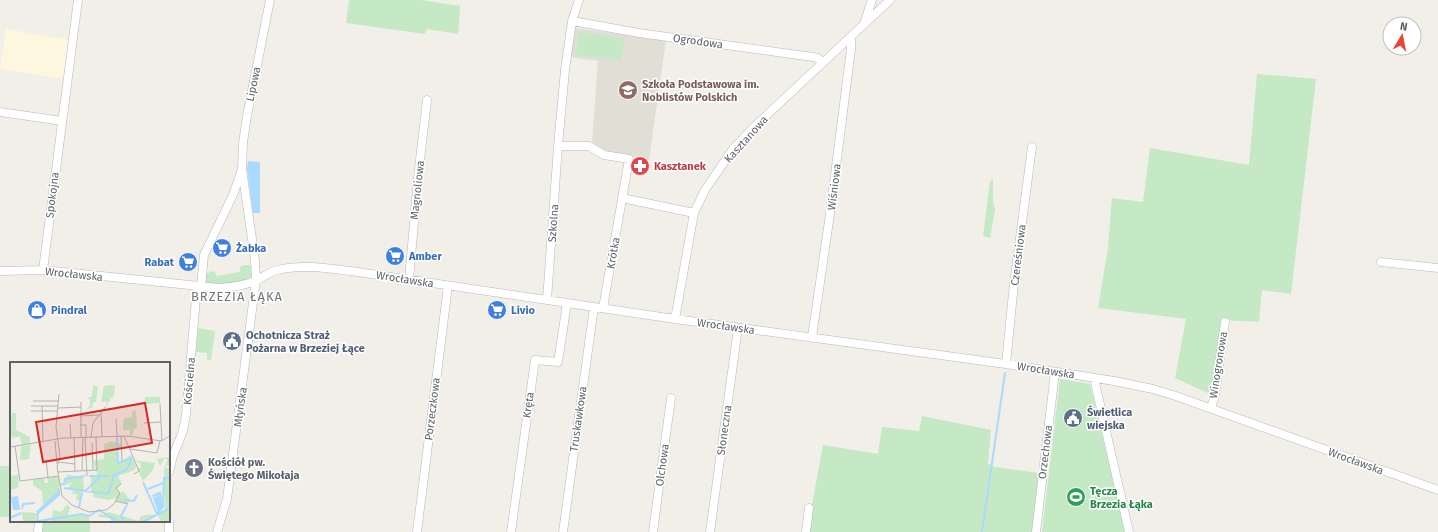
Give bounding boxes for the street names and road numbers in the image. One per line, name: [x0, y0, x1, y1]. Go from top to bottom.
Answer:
street label: Ogrodowa: [672, 32, 724, 51]
street label: Lipowa: [243, 65, 264, 103]
street label: Kasztanowa: [722, 113, 771, 166]
street label: Magnoliowa: [408, 160, 427, 220]
street label: Wiśniowa: [825, 163, 844, 211]
street label: Spokojna: [43, 171, 62, 219]
street label: Szkolna: [546, 203, 561, 243]
street label: Czereśniowa: [1008, 224, 1029, 286]
street label: Krótka: [604, 236, 623, 270]
street label: Wrocławska: [44, 265, 104, 284]
street label: Wrocławska: [375, 269, 435, 290]
street label: Wrocławska: [696, 316, 756, 337]
street label: Winogronowa: [1207, 331, 1230, 400]
street label: Kościelna: [181, 357, 198, 405]
street label: Wrocławska: [1016, 360, 1076, 381]
street label: Porzeczkowa: [422, 377, 443, 441]
street label: Truskawkowa: [567, 385, 590, 453]
street label: Młyńska: [231, 386, 250, 428]
street label: Kręta: [520, 391, 537, 419]
street label: Słoneczna: [715, 404, 734, 456]
street label: Orzechowa: [1036, 424, 1055, 480]
street label: Olchowa: [653, 443, 672, 487]
street label: Wrocławska: [1326, 445, 1385, 478]

